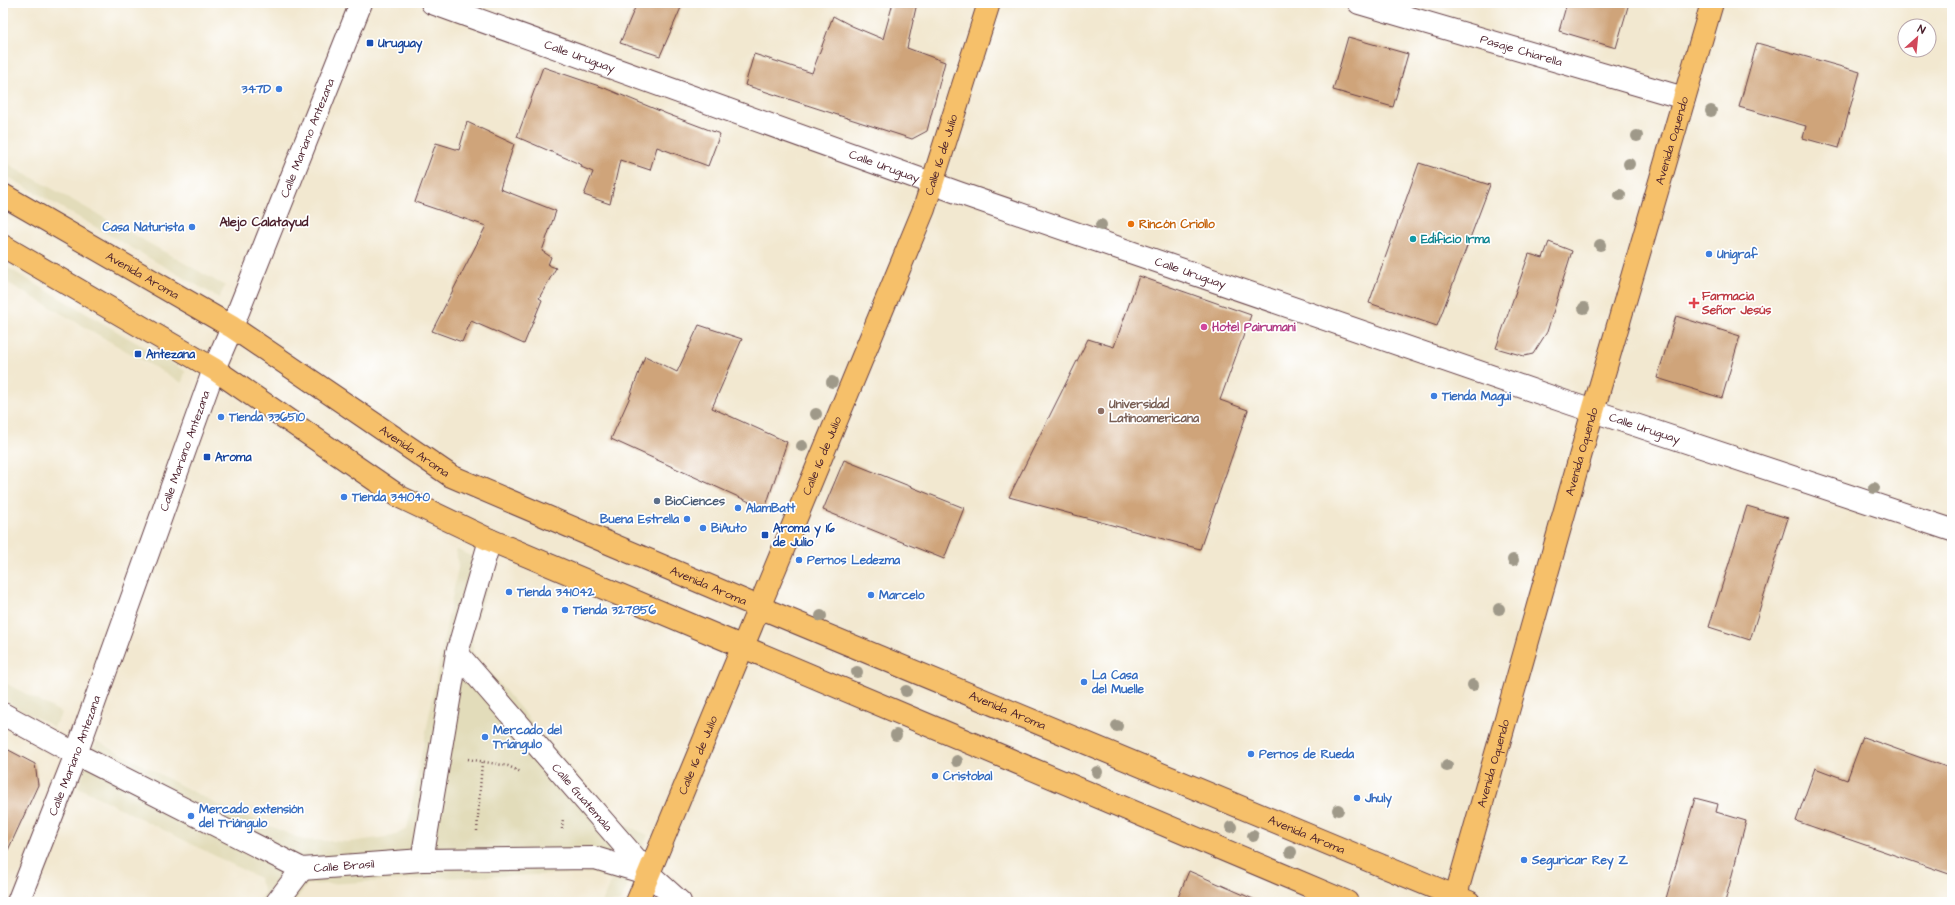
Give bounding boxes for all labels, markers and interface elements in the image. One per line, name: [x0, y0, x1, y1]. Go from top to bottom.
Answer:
north arrow: [1897, 18, 1937, 58]
text: N: [1915, 21, 1928, 38]
street label: Pasaje Chiarella: [1478, 31, 1564, 71]
place label: Uruguay: [377, 35, 423, 54]
street label: Calle Uruguay: [542, 36, 618, 78]
marker: Uruguay: [365, 38, 375, 48]
street label: Calle Mariano Antezana: [276, 76, 339, 200]
place label: 347D: [241, 81, 271, 98]
marker: 347D: [274, 84, 284, 94]
street label: Avenida Oquendo: [1651, 94, 1693, 187]
street label: Calle 16 de Julio: [921, 112, 962, 197]
street label: Calle Uruguay: [847, 146, 922, 188]
district label: Alejo Calatayud: [220, 213, 309, 232]
place label: Rincón Criollo: [1139, 216, 1215, 233]
place label: Casa Naturista: [102, 219, 185, 236]
marker: Rincón Criollo: [1126, 219, 1136, 229]
marker: Casa Naturista: [187, 222, 197, 232]
place label: Edificio Irma: [1421, 231, 1491, 248]
marker: Edificio Irma: [1408, 234, 1418, 244]
place label: Unigraf: [1716, 246, 1758, 265]
street label: Avenida Aroma: [103, 248, 182, 304]
marker: Unigraf: [1704, 249, 1714, 259]
street label: Calle Uruguay: [1152, 253, 1229, 294]
place label: Farmacia Señor Jesús: [1701, 288, 1771, 319]
marker: Farmacia Señor Jesús: [1689, 298, 1699, 308]
place label: Hotel Pairumani: [1212, 319, 1296, 336]
marker: Hotel Pairumani: [1199, 322, 1209, 332]
place label: Antezana: [146, 346, 196, 363]
marker: Antezana: [133, 349, 143, 359]
street label: Calle Mariano Antezana: [156, 388, 215, 514]
place label: Tienda Magui: [1441, 388, 1511, 407]
marker: Tienda Magui: [1429, 391, 1439, 401]
place label: Universidad Latinoamericana: [1108, 396, 1200, 427]
street label: Avenida Oquendo: [1561, 405, 1603, 498]
marker: Universidad Latinoamericana: [1096, 406, 1106, 416]
place label: Tienda 336510: [228, 409, 306, 426]
street label: Calle Uruguay: [1607, 409, 1683, 449]
marker: Tienda 336510: [216, 412, 226, 422]
street label: Calle 16 de Julio: [798, 414, 846, 498]
street label: Avenida Aroma: [376, 422, 453, 482]
place label: Aroma: [215, 449, 252, 466]
marker: Aroma: [202, 452, 212, 462]
place label: Tienda 341040: [351, 489, 430, 506]
marker: Tienda 341040: [339, 492, 349, 502]
place label: BioCiences: [665, 493, 725, 510]
marker: BioCiences: [652, 496, 662, 506]
place label: AlamBatt: [746, 500, 796, 517]
marker: AlamBatt: [733, 503, 743, 513]
place label: Buena Estrella: [600, 511, 680, 528]
marker: Buena Estrella: [682, 514, 692, 524]
place label: BiAuto: [711, 520, 747, 537]
place label: Aroma y 16 de Julio: [772, 520, 835, 551]
marker: BiAuto: [698, 523, 708, 533]
marker: Aroma y 16 de Julio: [760, 530, 770, 540]
place label: Pernos Ledezma: [807, 552, 901, 569]
marker: Pernos Ledezma: [794, 555, 804, 565]
street label: Avenida Aroma: [667, 562, 749, 610]
place label: Tienda 341042: [516, 584, 594, 601]
marker: Tienda 341042: [504, 587, 514, 597]
place label: Marcelo: [879, 587, 925, 604]
marker: Marcelo: [866, 590, 876, 600]
place label: Tienda 327856: [572, 602, 656, 619]
marker: Tienda 327856: [560, 605, 570, 615]
place label: La Casa del Muelle: [1091, 667, 1145, 698]
marker: La Casa del Muelle: [1079, 677, 1089, 687]
street label: Avenida Aroma: [966, 687, 1048, 734]
street label: Calle Mariano Antezana: [45, 693, 105, 818]
street label: Calle 16 de Julio: [674, 713, 722, 797]
street label: Avenida Oquendo: [1473, 717, 1514, 810]
place label: Mercado del Tríangulo: [492, 722, 562, 755]
marker: Mercado del Tríangulo: [480, 732, 490, 742]
place label: Pernos de Rueda: [1259, 746, 1355, 763]
marker: Pernos de Rueda: [1246, 749, 1256, 759]
street label: Calle Guatemala: [548, 760, 616, 835]
place label: Cristobal: [943, 768, 992, 785]
marker: Cristobal: [930, 771, 940, 781]
place label: Jhuly: [1364, 790, 1392, 808]
marker: Jhuly: [1352, 793, 1362, 803]
place label: Mercado extensión del Triángulo: [198, 801, 304, 834]
marker: Mercado extensión del Triángulo: [186, 811, 196, 821]
street label: Avenida Aroma: [1265, 811, 1348, 859]
place label: Seguricar Rey Z: [1531, 852, 1628, 871]
marker: Seguricar Rey Z: [1519, 855, 1529, 865]
street label: Calle Brasil: [313, 856, 375, 877]

